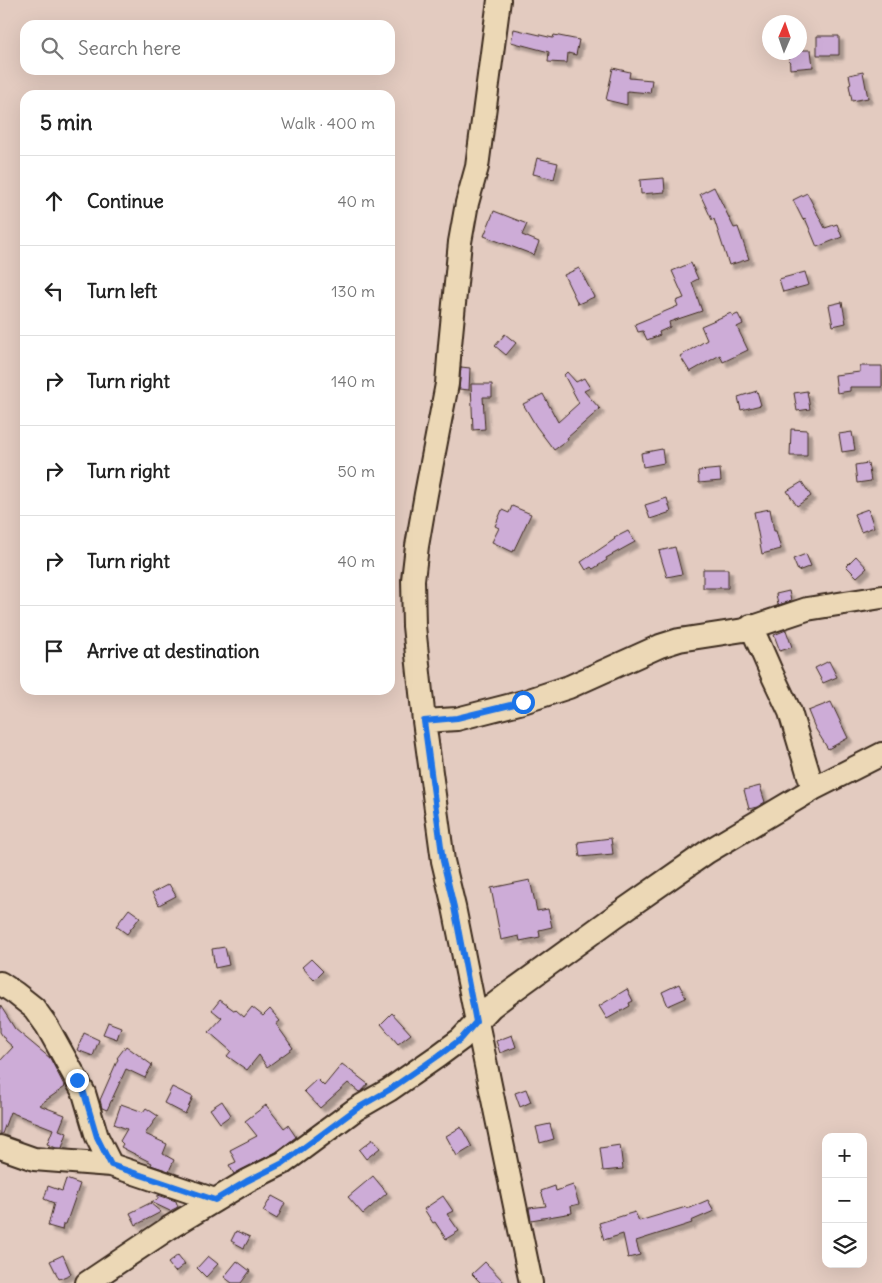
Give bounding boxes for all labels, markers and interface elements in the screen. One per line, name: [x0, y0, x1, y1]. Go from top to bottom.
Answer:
north arrow: [762, 15, 807, 60]
search box: [20, 20, 395, 75]
icon: search: [38, 34, 66, 62]
text: Search here: [78, 36, 181, 60]
text: 5 min: [40, 109, 92, 136]
text: Walk · 400 m: [281, 113, 375, 133]
icon: ahead: [40, 187, 68, 215]
text: Continue: [87, 189, 164, 213]
text: 40 m: [337, 191, 375, 211]
icon: left: [40, 277, 68, 305]
text: Turn left: [87, 279, 157, 303]
text: 130 m: [331, 281, 375, 301]
icon: right: [40, 367, 68, 395]
text: Turn right: [87, 369, 170, 393]
text: 140 m: [331, 371, 375, 391]
icon: right: [40, 457, 68, 485]
text: Turn right: [87, 459, 170, 483]
text: 50 m: [337, 461, 375, 481]
icon: right: [40, 547, 68, 575]
text: Turn right: [87, 549, 170, 573]
text: 40 m: [337, 551, 375, 571]
icon: arrive: [40, 637, 68, 665]
text: Arrive at destination: [87, 639, 260, 663]
route start: [512, 691, 535, 714]
route end: [66, 1069, 89, 1092]
map controls: [822, 1133, 867, 1268]
button: +: [822, 1133, 867, 1178]
button: −: [822, 1178, 867, 1223]
button: layers: [822, 1223, 867, 1268]

